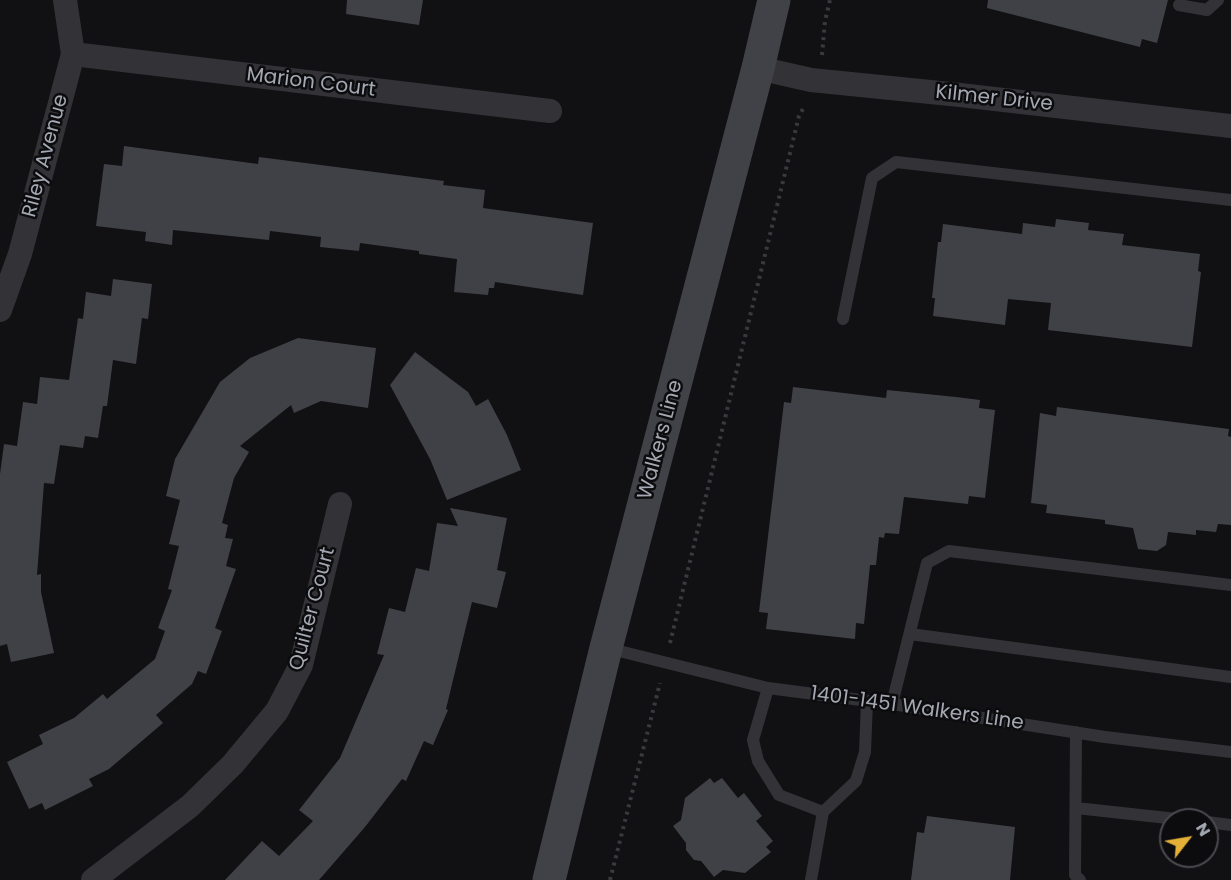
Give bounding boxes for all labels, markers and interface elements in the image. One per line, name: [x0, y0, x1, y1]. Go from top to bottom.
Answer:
street label: Marion Court: [245, 63, 377, 103]
street label: Kilmer Drive: [934, 81, 1054, 117]
street label: Riley Avenue: [18, 92, 74, 220]
street label: Walkers Line: [634, 378, 688, 502]
street label: Quilter Court: [285, 545, 341, 673]
street label: 1401-1451 Walkers Line: [809, 682, 1025, 736]
north arrow: [1159, 808, 1219, 868]
text: N: [1190, 818, 1216, 841]

